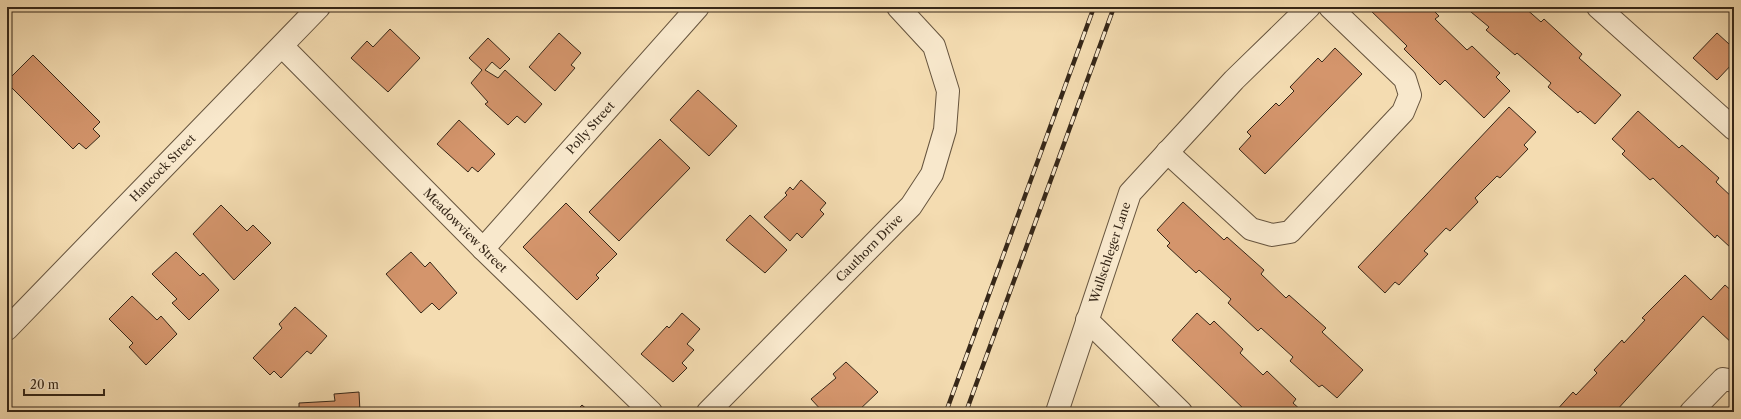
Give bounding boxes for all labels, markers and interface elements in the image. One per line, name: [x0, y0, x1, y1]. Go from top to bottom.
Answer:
street label: Polly Street: [563, 97, 618, 157]
street label: Hancock Street: [126, 130, 199, 205]
street label: Meadowview Street: [420, 185, 511, 276]
street label: Wullschleger Lane: [1085, 200, 1134, 306]
street label: Cauthorn Drive: [832, 211, 906, 285]
scale bar: [24, 371, 104, 397]
text: 20 m: [30, 377, 59, 392]

